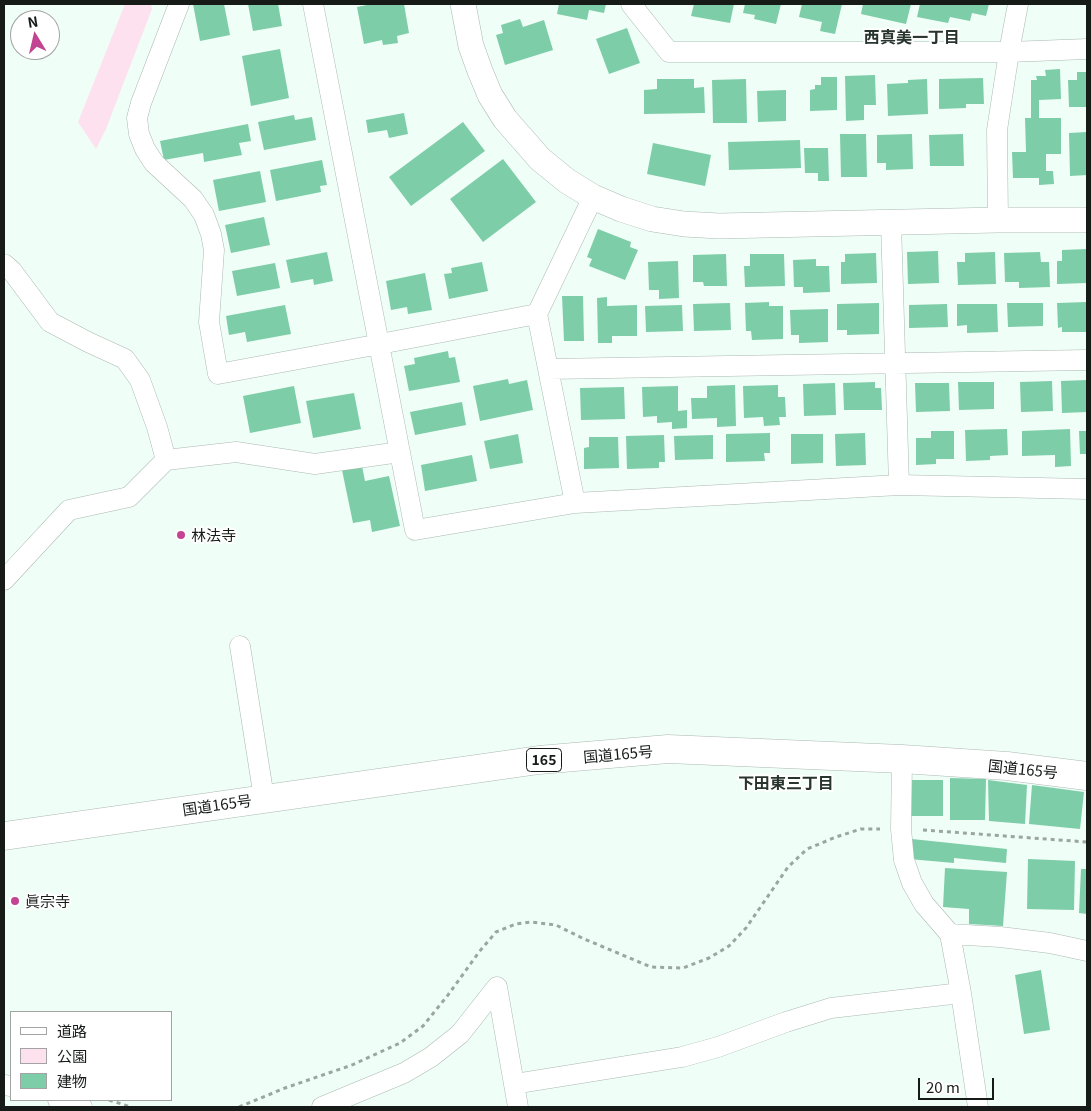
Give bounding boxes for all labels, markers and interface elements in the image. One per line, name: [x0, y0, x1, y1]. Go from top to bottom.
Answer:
north arrow: [10, 10, 60, 60]
text: N: [26, 10, 40, 32]
district label: 西真美一丁目: [864, 27, 960, 47]
place label: 林法寺: [191, 526, 236, 544]
marker: 林法寺: [175, 529, 187, 541]
street label: 国道165号: [582, 742, 654, 766]
road number: 165: [526, 748, 562, 772]
street label: 国道165号: [987, 756, 1059, 782]
district label: 下田東三丁目: [738, 773, 834, 793]
street label: 国道165号: [181, 791, 253, 819]
place label: 眞宗寺: [25, 892, 70, 910]
marker: 眞宗寺: [9, 895, 21, 907]
legend: [10, 1011, 172, 1101]
text: 道路: [57, 1020, 87, 1041]
text: 公園: [57, 1045, 87, 1066]
scale bar: [921, 1068, 997, 1100]
text: 建物: [57, 1070, 87, 1091]
text: 20 m: [926, 1076, 960, 1097]

